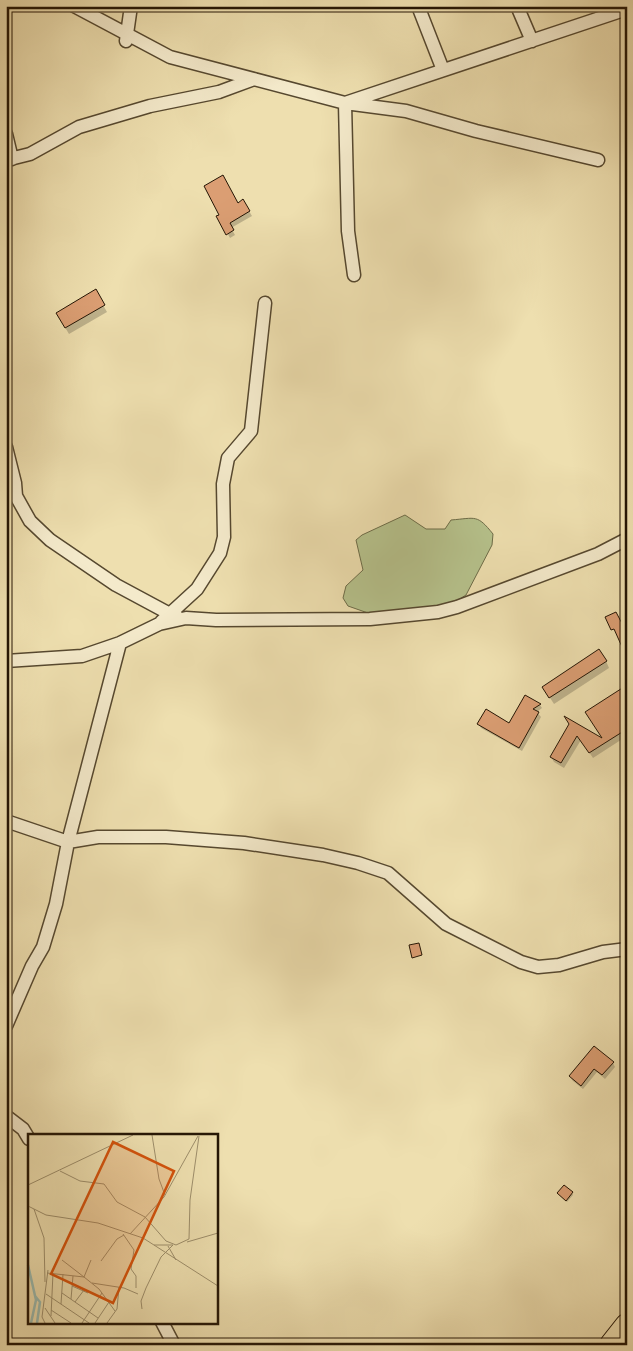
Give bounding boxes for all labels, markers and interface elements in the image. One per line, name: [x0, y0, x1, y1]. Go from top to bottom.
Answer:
inset map: [28, 1134, 218, 1324]

